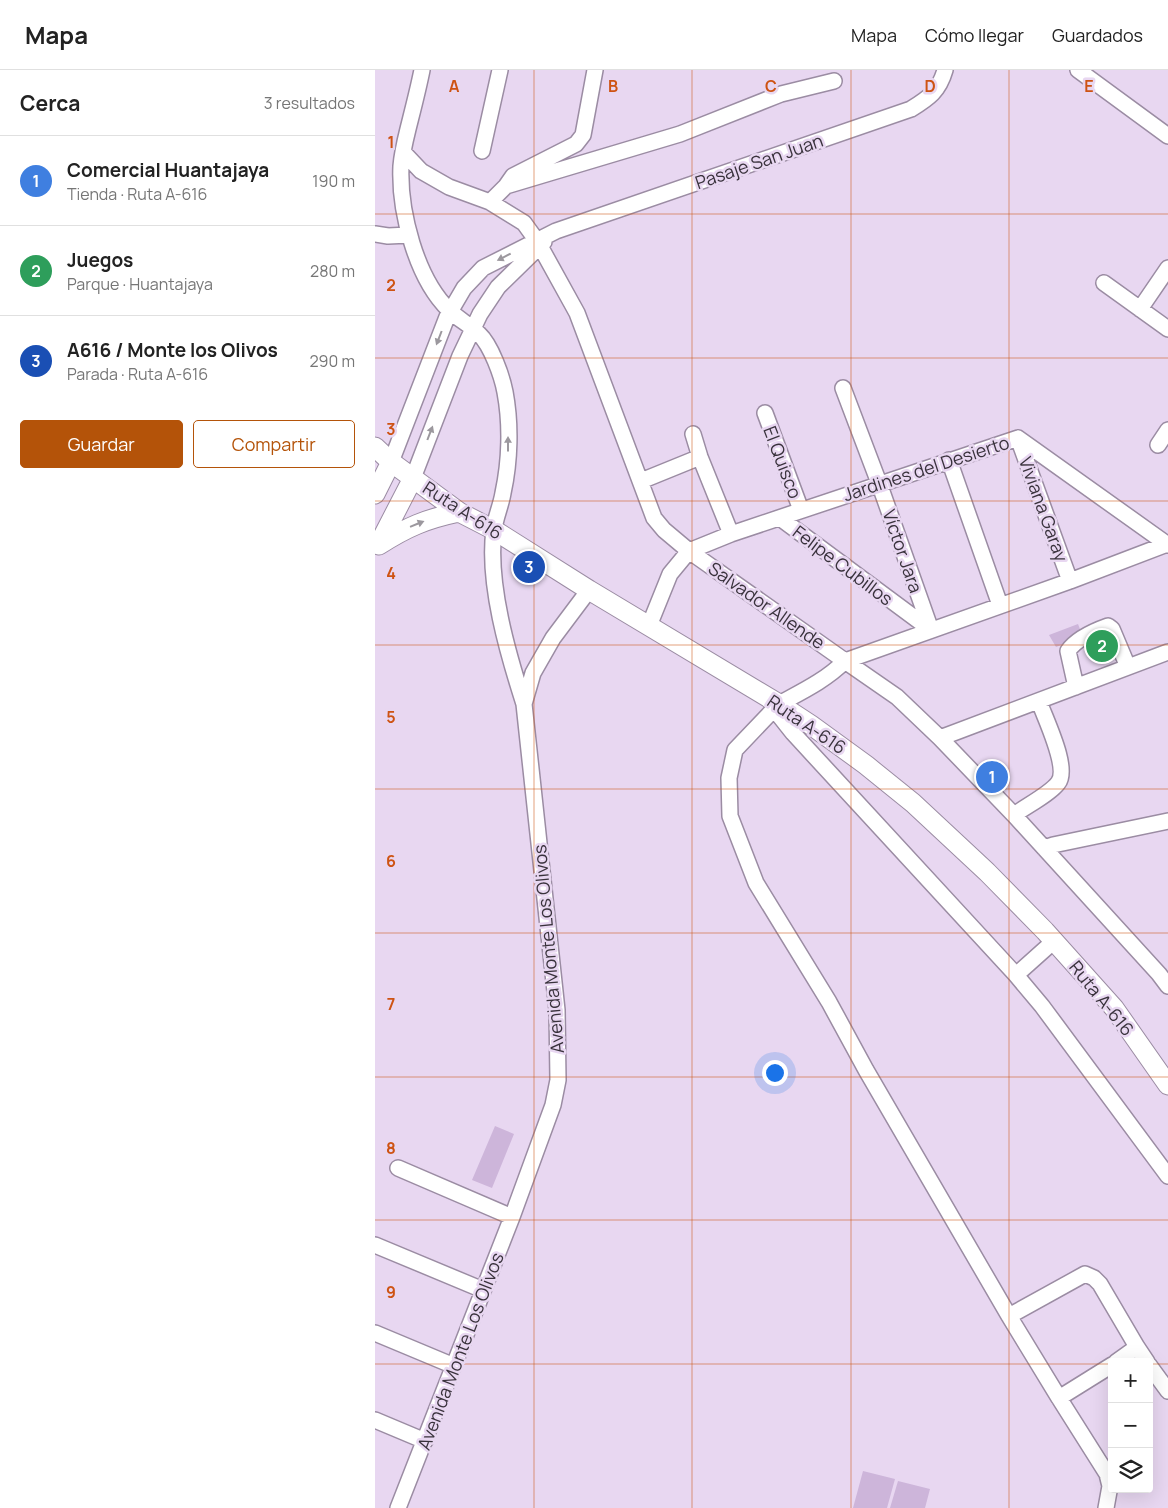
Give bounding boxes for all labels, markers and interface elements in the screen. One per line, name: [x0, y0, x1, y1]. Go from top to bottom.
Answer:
text: Mapa: [25, 18, 88, 51]
text: Mapa: [851, 23, 897, 47]
text: Cómo llegar: [925, 23, 1024, 47]
text: Guardados: [1052, 23, 1143, 47]
text: A: [449, 75, 460, 97]
text: B: [608, 75, 618, 97]
text: C: [765, 75, 777, 97]
text: D: [924, 75, 936, 97]
text: E: [1084, 75, 1094, 97]
text: Cerca: [20, 89, 80, 117]
text: 3 resultados: [264, 92, 355, 114]
street label: Pasaje San Juan: [692, 128, 826, 194]
text: 1: [387, 131, 395, 153]
text: Comercial Huantajaya: [67, 157, 269, 183]
text: 1: [32, 170, 40, 192]
text: 190 m: [312, 170, 355, 192]
text: Tienda · Ruta A-616: [67, 183, 207, 205]
text: Juegos: [67, 247, 133, 273]
one-way arrow: [497, 253, 511, 261]
text: 2: [31, 260, 41, 282]
text: 280 m: [310, 260, 355, 282]
text: Parque · Huantajaya: [67, 273, 213, 295]
text: 2: [386, 274, 396, 296]
one-way arrow: [435, 330, 442, 345]
text: A616 / Monte los Olivos: [67, 337, 278, 363]
text: 3: [31, 350, 41, 372]
text: 290 m: [309, 350, 355, 372]
text: Parada · Ruta A-616: [67, 363, 208, 385]
text: 3: [386, 418, 396, 440]
button: Guardar: [20, 420, 183, 468]
button: Compartir: [193, 420, 355, 468]
street label: El Quisco: [758, 422, 808, 502]
one-way arrow: [427, 425, 434, 440]
street label: Jardines del Desierto: [840, 430, 1012, 506]
one-way arrow: [504, 435, 512, 451]
street label: Viviana Garay: [1014, 453, 1074, 565]
street label: Ruta A-616: [419, 475, 507, 545]
street label: Víctor Jara: [878, 506, 928, 596]
one-way arrow: [410, 519, 424, 527]
street label: Felipe Cubillos: [788, 520, 898, 610]
pin: 3: [513, 548, 545, 586]
street label: Salvador Allende: [704, 556, 830, 654]
text: 4: [386, 562, 396, 584]
pin: 2: [1086, 627, 1118, 665]
street label: Ruta A-616: [763, 689, 851, 759]
text: 5: [386, 706, 396, 728]
pin: 1: [976, 758, 1008, 796]
street label: Avenida Monte Los Olivos: [527, 844, 569, 1054]
text: 6: [386, 850, 396, 872]
street label: Ruta A-616: [1064, 955, 1140, 1041]
text: 7: [387, 993, 395, 1015]
your location: [762, 1060, 788, 1086]
text: 8: [386, 1137, 396, 1159]
street label: Avenida Monte Los Olivos: [411, 1249, 509, 1453]
text: 9: [386, 1281, 396, 1303]
map controls: [1108, 1358, 1153, 1493]
button: +: [1108, 1358, 1153, 1403]
button: −: [1108, 1403, 1153, 1448]
button: layers: [1108, 1448, 1153, 1493]

